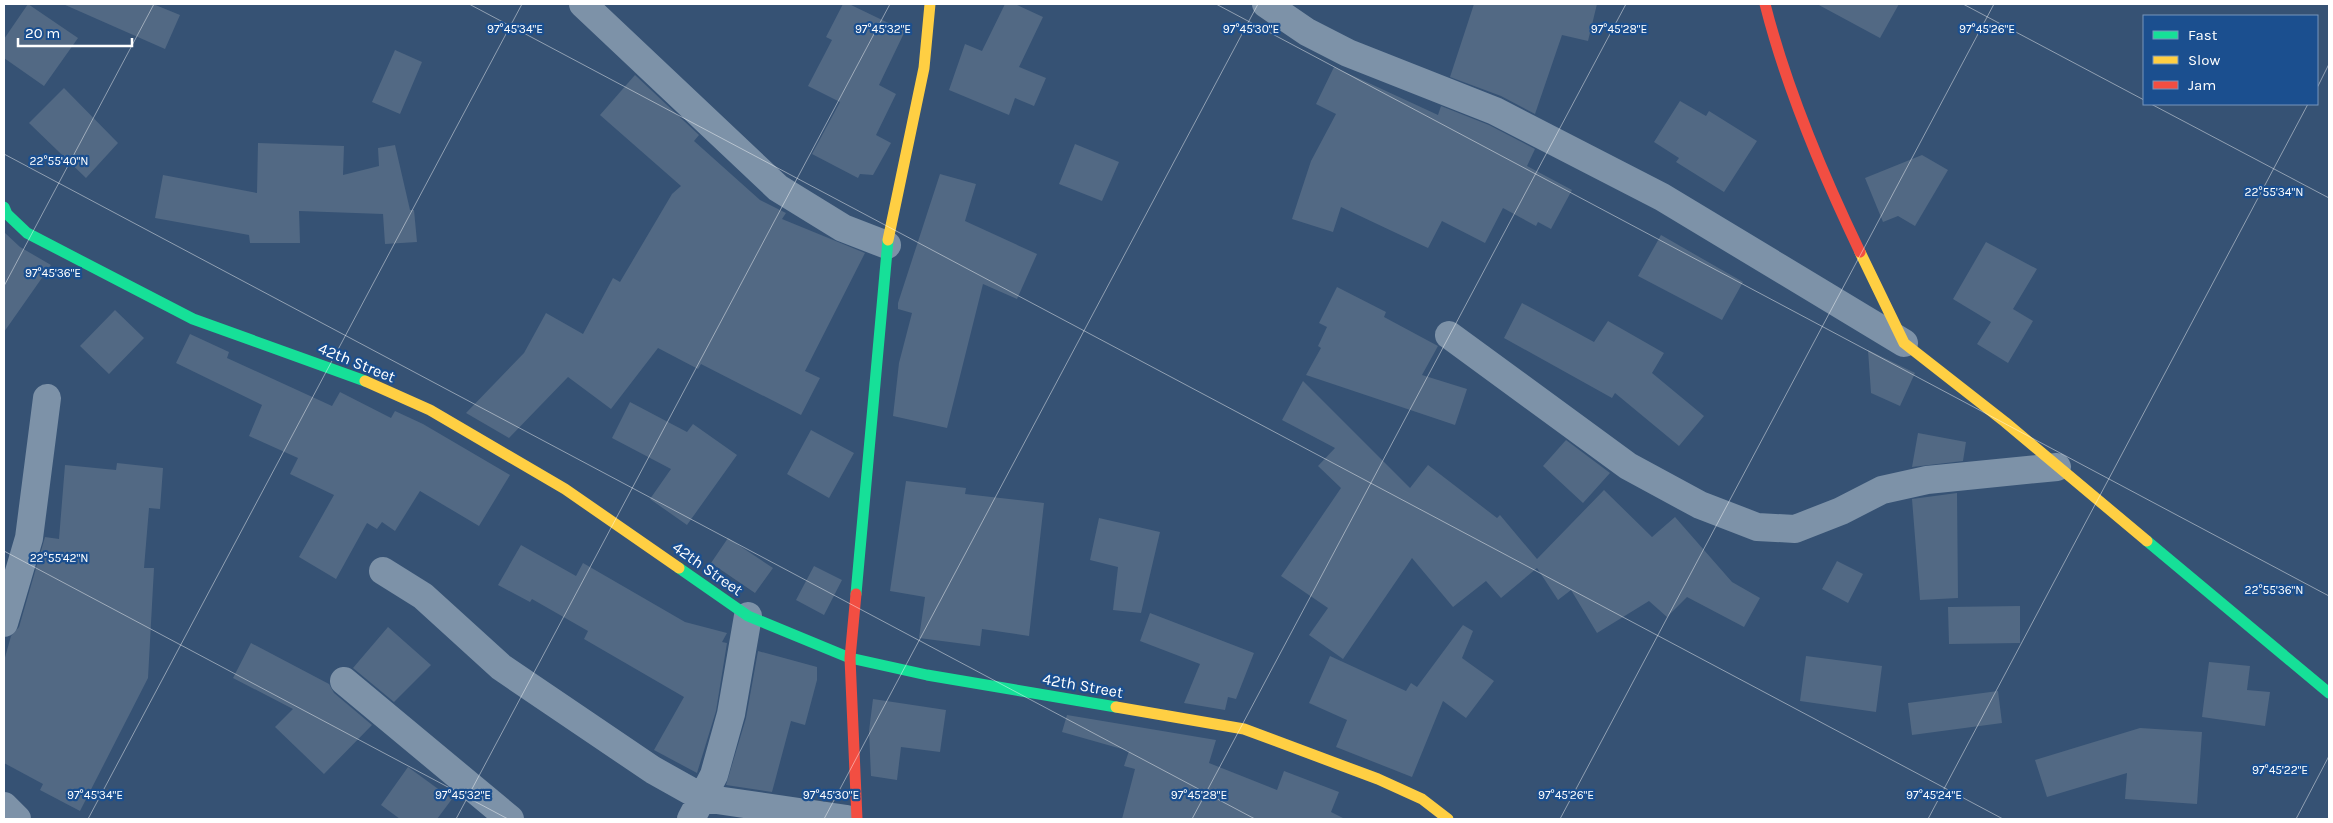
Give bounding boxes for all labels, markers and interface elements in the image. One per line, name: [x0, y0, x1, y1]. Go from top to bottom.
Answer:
scale bar: [18, 15, 131, 47]
legend: [2143, 15, 2318, 105]
text: 97°45'34"E: [487, 22, 543, 36]
text: 97°45'32"E: [855, 22, 911, 36]
text: 97°45'30"E: [1223, 22, 1279, 36]
text: 97°45'28"E: [1591, 22, 1647, 36]
text: 97°45'26"E: [1959, 22, 2015, 36]
text: 20 m: [25, 24, 60, 42]
text: Fast: [2188, 26, 2218, 44]
text: Slow: [2188, 51, 2220, 69]
text: Jam: [2188, 76, 2216, 94]
text: 22°55'40"N: [30, 154, 88, 168]
text: 22°55'34"N: [2245, 185, 2303, 199]
text: 97°45'36"E: [25, 266, 81, 280]
street label: 42th Street: [315, 338, 398, 387]
street label: 42th Street: [669, 537, 747, 600]
text: 22°55'42"N: [30, 551, 88, 565]
text: 22°55'36"N: [2245, 583, 2304, 597]
street label: 42th Street: [1041, 669, 1125, 702]
text: 97°45'22"E: [2252, 763, 2308, 777]
text: 97°45'34"E: [67, 788, 123, 802]
text: 97°45'32"E: [435, 788, 491, 802]
text: 97°45'30"E: [803, 788, 859, 802]
text: 97°45'28"E: [1171, 788, 1227, 802]
text: 97°45'26"E: [1538, 788, 1594, 802]
text: 97°45'24"E: [1906, 788, 1962, 802]

